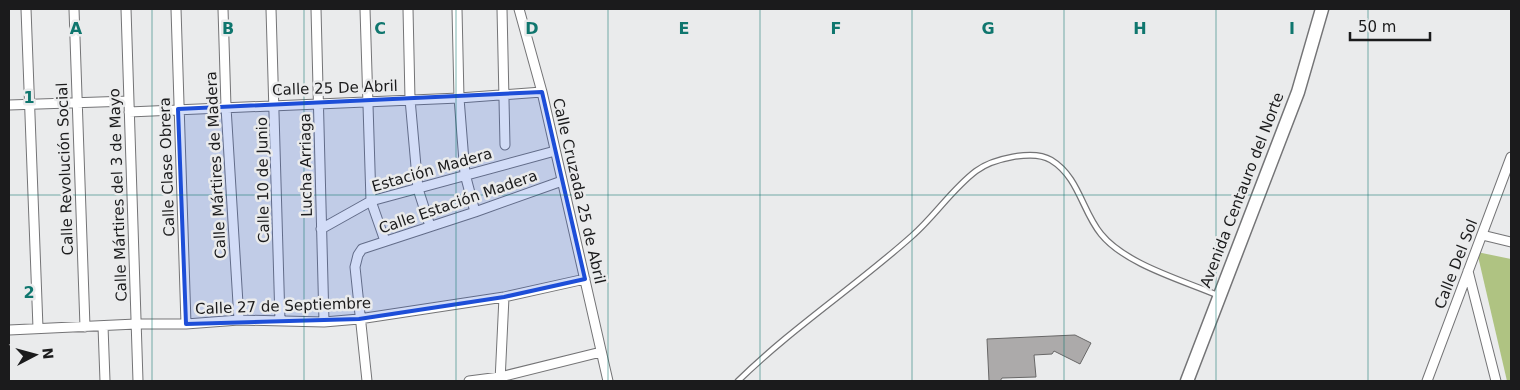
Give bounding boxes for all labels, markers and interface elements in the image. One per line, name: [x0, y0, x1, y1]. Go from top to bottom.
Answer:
scale bar: [1350, 10, 1430, 42]
text: 50 m: [1358, 18, 1396, 36]
text: A: [70, 19, 83, 38]
text: B: [222, 19, 234, 38]
text: C: [374, 19, 386, 38]
text: D: [525, 19, 539, 38]
text: E: [679, 19, 689, 38]
text: F: [831, 19, 841, 38]
text: G: [981, 19, 995, 38]
text: H: [1133, 19, 1147, 38]
text: I: [1289, 19, 1295, 38]
street label: Calle Mártires de Madera: [202, 71, 230, 259]
street label: Calle 25 De Abril: [272, 77, 398, 99]
street label: Calle Revolución Social: [53, 82, 77, 256]
text: 1: [23, 88, 35, 107]
street label: Calle Mártires del 3 de Mayo: [105, 88, 131, 302]
street label: Avenida Centauro del Norte: [1196, 90, 1288, 290]
street label: Calle Cruzada 25 de Abril: [549, 96, 609, 286]
street label: Calle Clase Obrera: [156, 97, 178, 237]
street label: Lucha Arriaga: [296, 113, 316, 217]
street label: Calle 10 de Junio: [253, 117, 273, 243]
street label: Estación Madera: [370, 144, 494, 196]
street label: Calle Estación Madera: [376, 166, 540, 238]
street label: Calle Del Sol: [1431, 217, 1481, 311]
text: 2: [23, 283, 35, 302]
street label: Calle 27 de Septiembre: [195, 294, 371, 318]
north arrow: [10, 330, 60, 380]
text: N: [39, 347, 56, 360]

